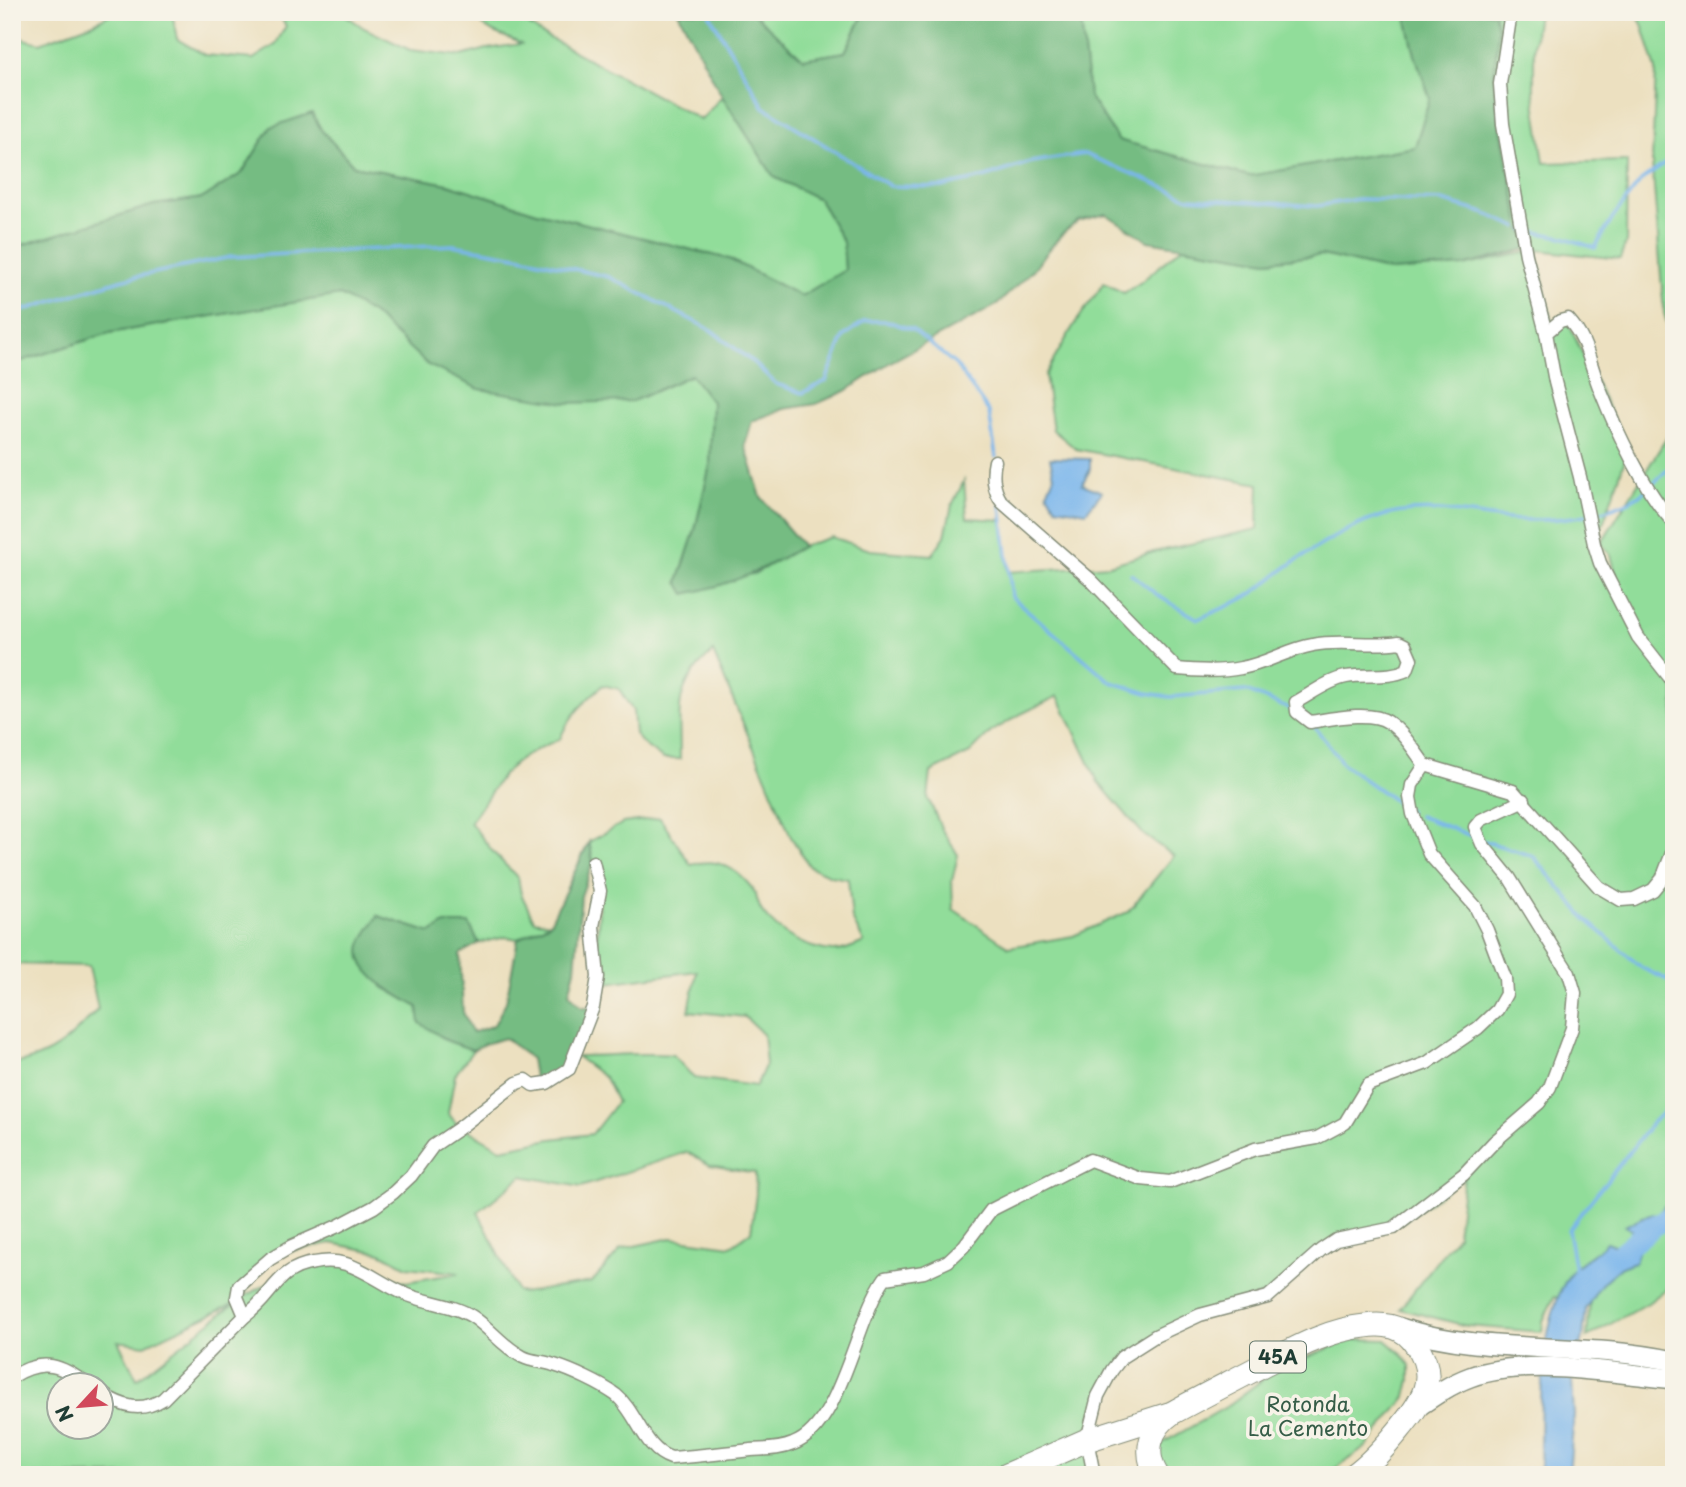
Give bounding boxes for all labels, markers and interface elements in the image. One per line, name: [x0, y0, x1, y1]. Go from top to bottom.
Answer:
road number: 45A: [1250, 1342, 1306, 1372]
north arrow: [46, 1372, 116, 1442]
park label: Rotonda La Cemento: [1248, 1387, 1368, 1443]
text: N: [48, 1401, 80, 1427]

